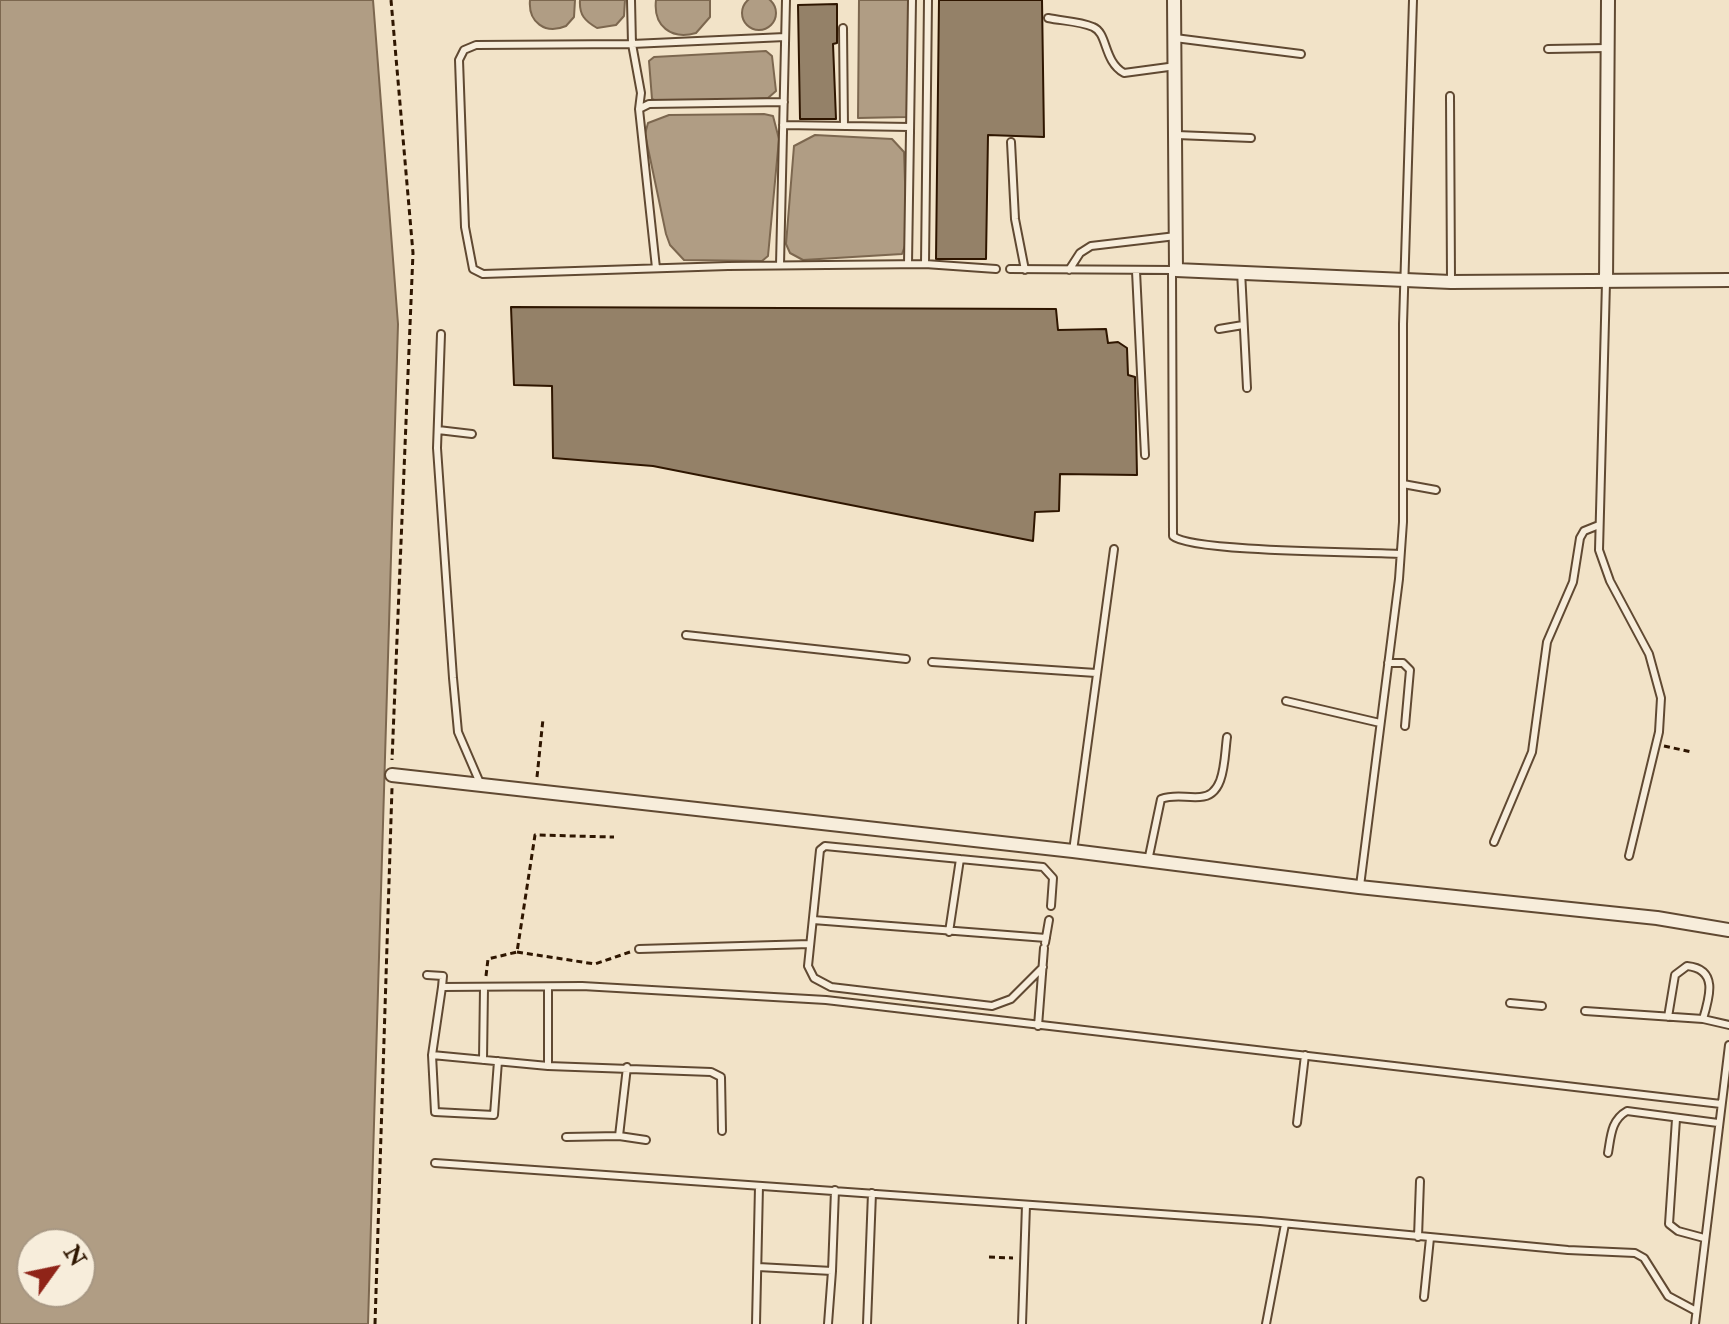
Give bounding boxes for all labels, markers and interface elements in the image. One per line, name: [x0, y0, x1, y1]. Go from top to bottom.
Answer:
north arrow: [16, 1228, 96, 1308]
text: N: [57, 1240, 92, 1272]

